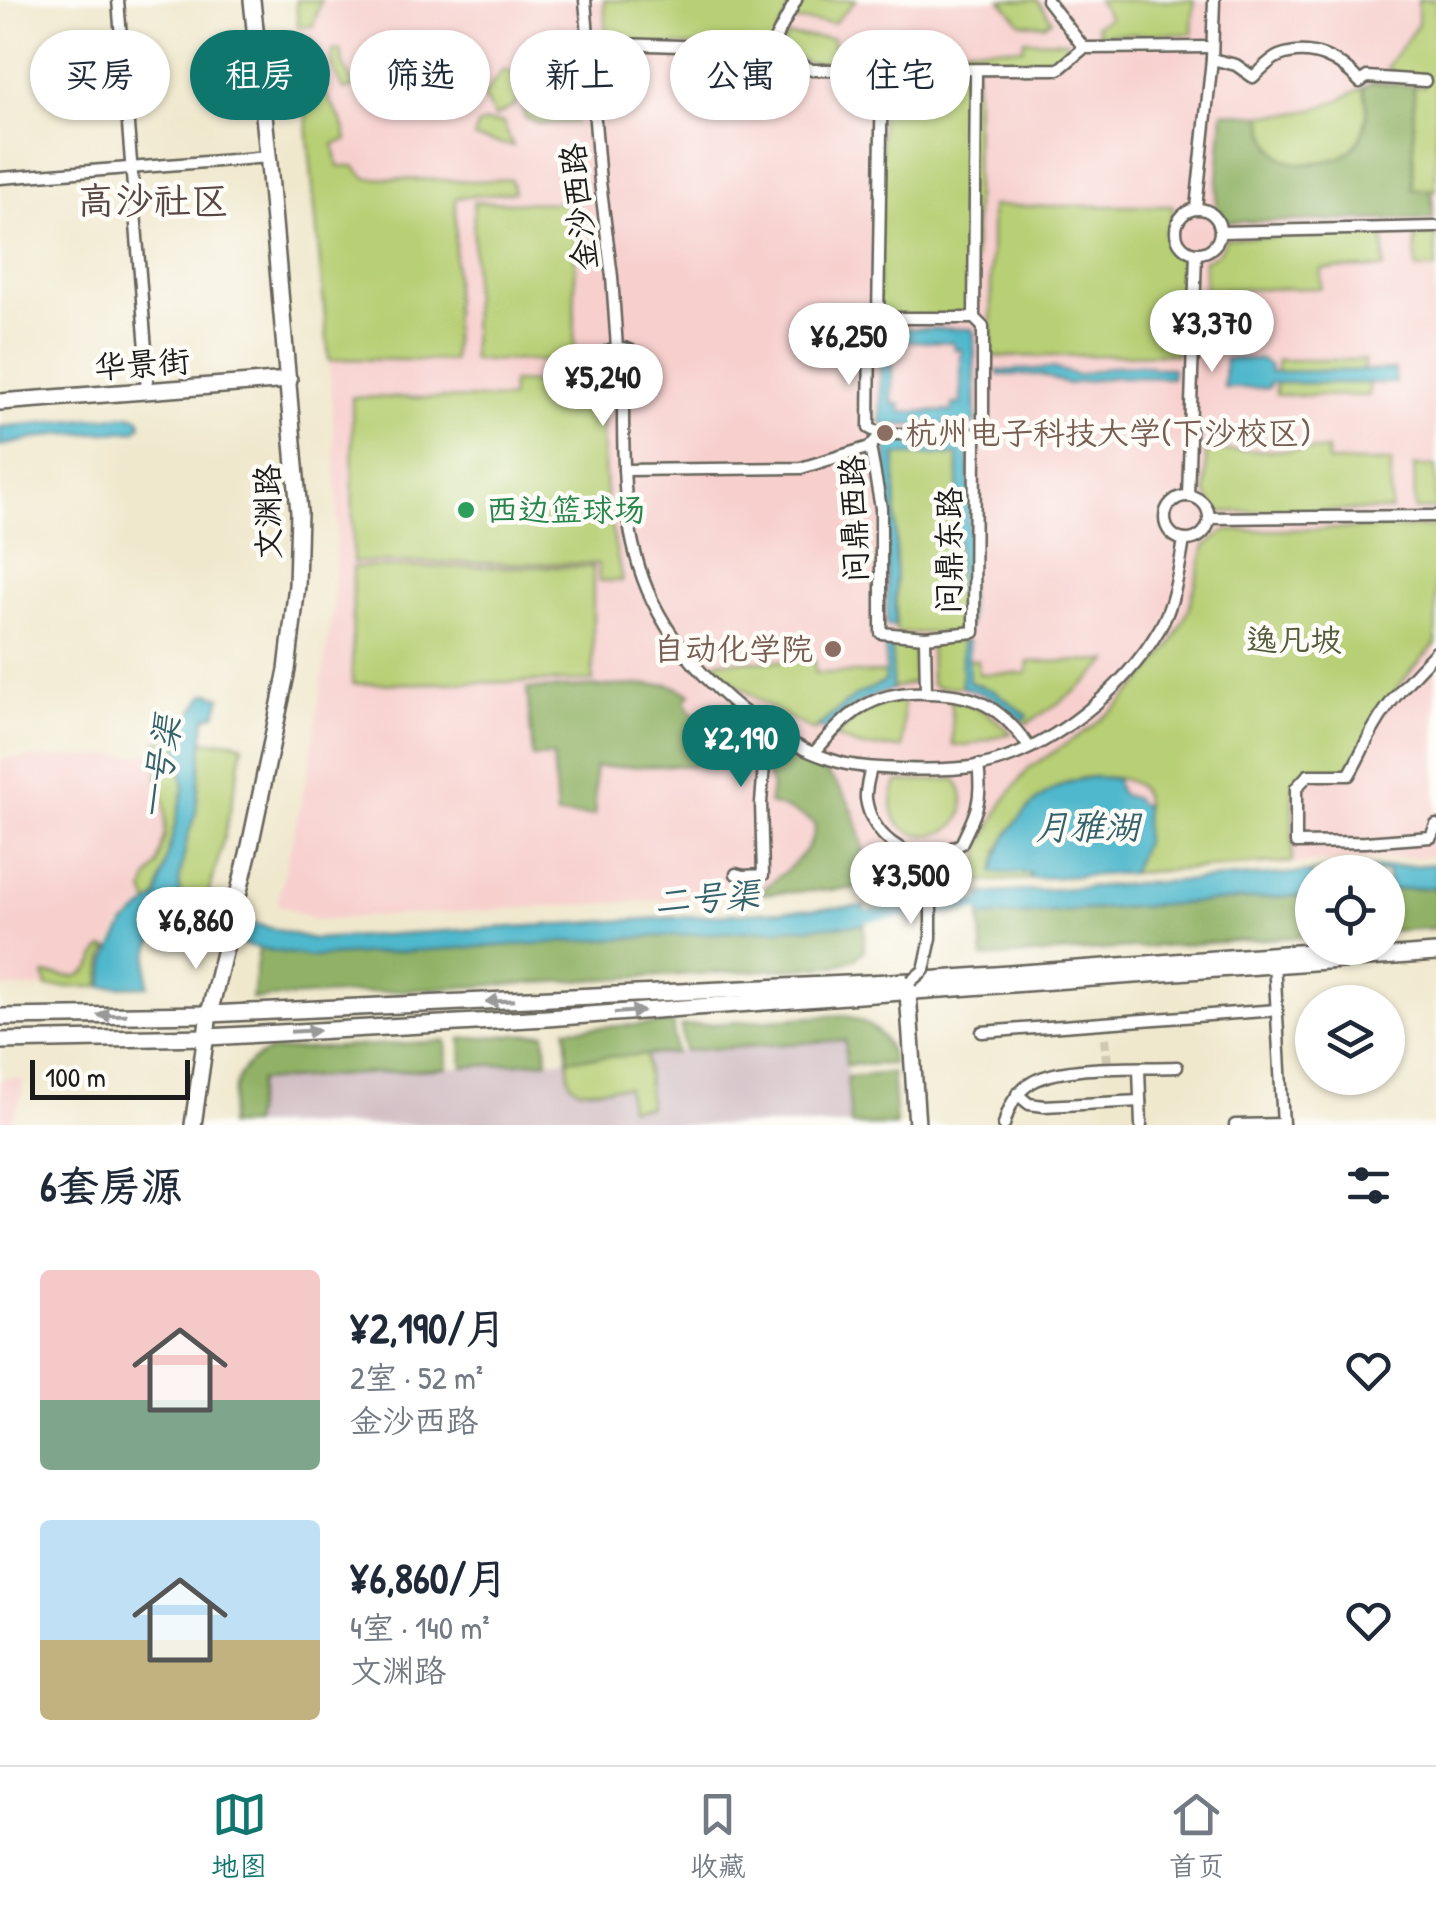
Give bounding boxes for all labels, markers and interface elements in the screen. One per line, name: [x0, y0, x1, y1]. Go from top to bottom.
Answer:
chip: 买房: [30, 30, 170, 120]
chip: 租房: [190, 30, 330, 120]
chip: 筛选: [350, 30, 490, 120]
chip: 新上: [510, 30, 650, 120]
chip: 公寓: [670, 30, 810, 120]
chip: 住宅: [830, 30, 970, 120]
street label: 金沙西路: [550, 141, 607, 273]
district label: 高沙社区: [77, 174, 229, 226]
pin: ¥3,370: [1131, 290, 1293, 375]
text: ¥3,370: [1172, 301, 1252, 344]
pin: ¥6,250: [768, 303, 930, 388]
text: ¥6,250: [811, 314, 887, 357]
street label: 华景街: [93, 339, 191, 388]
pin: ¥5,240: [522, 344, 684, 429]
text: ¥5,240: [565, 355, 641, 398]
place label: 杭州电子科技大学(下沙校区): [905, 411, 1311, 454]
marker: 杭州电子科技大学(下沙校区): [874, 422, 896, 444]
street label: 问鼎西路: [830, 454, 877, 584]
street label: 文渊路: [245, 464, 290, 560]
street label: 问鼎东路: [927, 487, 970, 615]
place label: 西边篮球场: [486, 488, 646, 531]
marker: 西边篮球场: [455, 499, 477, 521]
park label: 逸凡坡: [1246, 618, 1342, 661]
place label: 自动化学院: [653, 627, 813, 670]
marker: 自动化学院: [822, 638, 844, 660]
pin: ¥2,190: [660, 705, 822, 790]
water label: 一号渠: [127, 709, 192, 824]
text: ¥2,190: [704, 716, 778, 759]
water label: 月雅湖: [1034, 803, 1142, 850]
pin: ¥3,500: [830, 842, 992, 927]
text: ¥3,500: [872, 853, 950, 896]
map controls: [1295, 855, 1405, 1095]
button: locate: [1295, 855, 1405, 965]
water label: 二号渠: [653, 870, 764, 925]
pin: ¥6,860: [115, 887, 277, 972]
text: ¥6,860: [158, 898, 234, 941]
button: layers: [1295, 985, 1405, 1095]
one-way arrow: [483, 993, 515, 1009]
one-way arrow: [614, 1004, 646, 1020]
one-way arrow: [95, 1007, 127, 1023]
one-way arrow: [289, 1023, 321, 1039]
scale bar: [30, 1055, 190, 1100]
text: 100 m: [45, 1058, 106, 1096]
text: 6套房源: [40, 1157, 183, 1214]
icon: filters: [1341, 1158, 1396, 1213]
text: ¥2,190/月: [350, 1299, 507, 1356]
icon: home: [120, 1310, 240, 1430]
icon: heart: [1341, 1343, 1396, 1398]
text: 2室 · 52 m²: [350, 1356, 483, 1399]
text: 金沙西路: [350, 1399, 478, 1442]
text: ¥6,860/月: [350, 1549, 508, 1606]
icon: home: [120, 1560, 240, 1680]
icon: heart: [1341, 1593, 1396, 1648]
text: 4室 · 140 m²: [350, 1606, 490, 1649]
text: 文渊路: [350, 1649, 446, 1692]
tab: 地图: [211, 1787, 267, 1885]
tab: 收藏: [690, 1787, 746, 1885]
tab: 首页: [1169, 1787, 1225, 1885]

